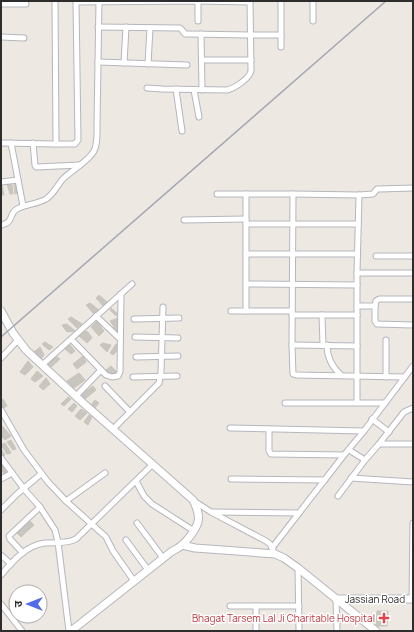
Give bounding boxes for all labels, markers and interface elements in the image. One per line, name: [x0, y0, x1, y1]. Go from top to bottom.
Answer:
north arrow: [8, 584, 48, 624]
street label: Jassian Road: [345, 592, 405, 606]
text: उ: [10, 600, 25, 607]
place label: Bhagat Tarsem Lal Ji Charitable Hospital: [192, 611, 375, 625]
marker: Bhagat Tarsem Lal Ji Charitable Hospital: [378, 612, 390, 624]

